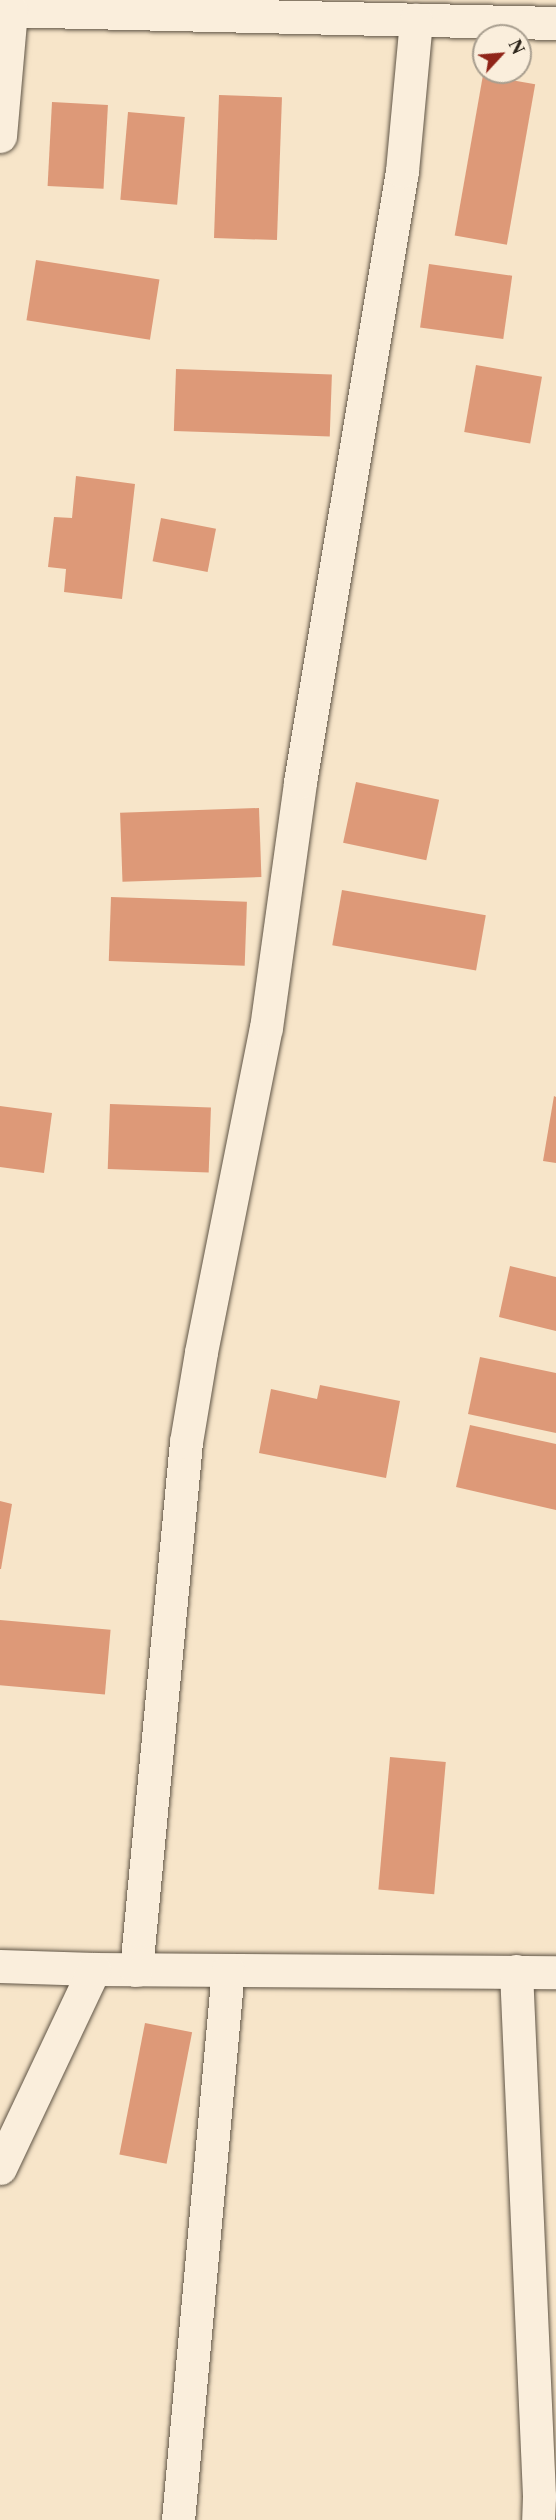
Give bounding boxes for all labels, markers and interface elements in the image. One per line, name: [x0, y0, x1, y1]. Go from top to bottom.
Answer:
north arrow: [472, 24, 532, 84]
text: N: [504, 36, 528, 58]

